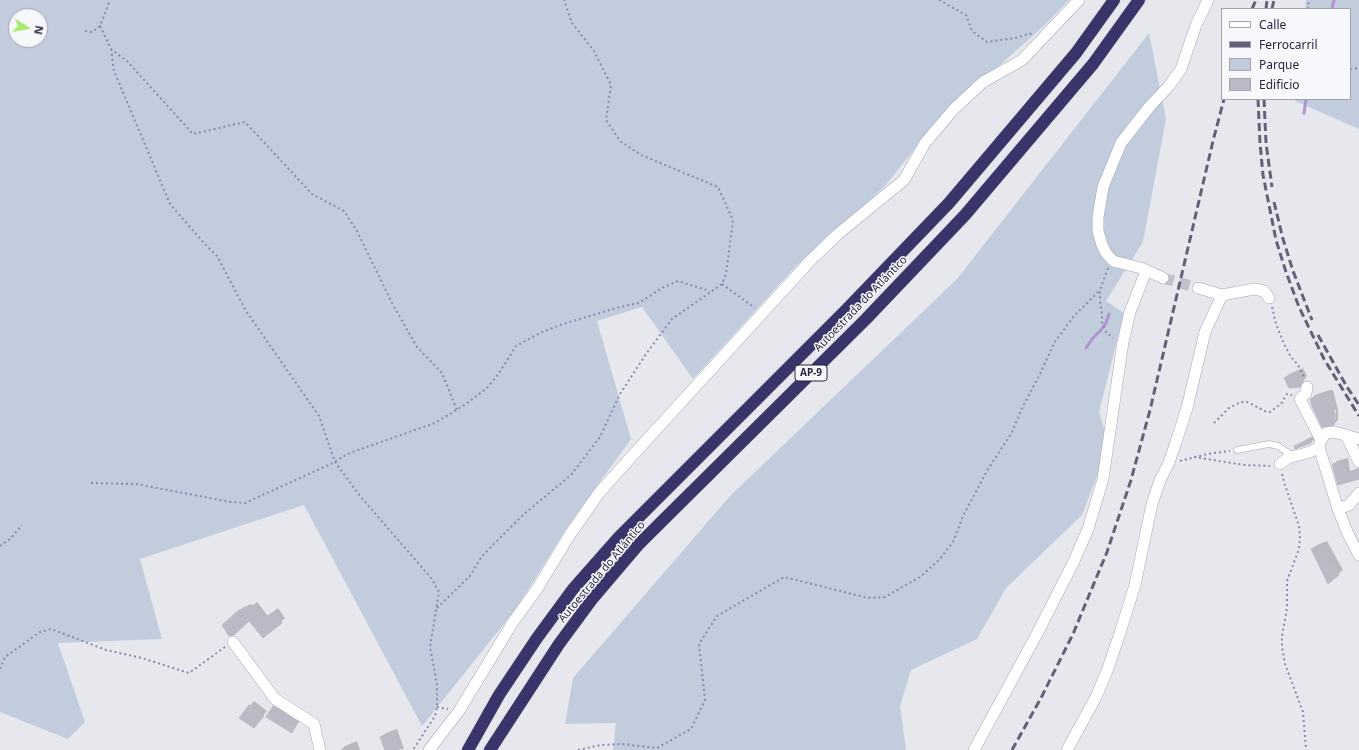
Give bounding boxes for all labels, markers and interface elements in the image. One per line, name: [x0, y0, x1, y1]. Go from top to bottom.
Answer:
north arrow: [8, 8, 48, 48]
legend: [1221, 8, 1351, 100]
text: Calle: [1259, 16, 1286, 33]
text: N: [31, 24, 48, 36]
text: Ferrocarril: [1259, 36, 1318, 53]
text: Parque: [1259, 56, 1299, 73]
text: Edificio: [1259, 76, 1300, 93]
street label: Autoestrada do Atlántico: [812, 253, 910, 355]
road number: AP-9: [795, 365, 827, 381]
street label: Autoestrada do Atlántico: [556, 519, 648, 625]

